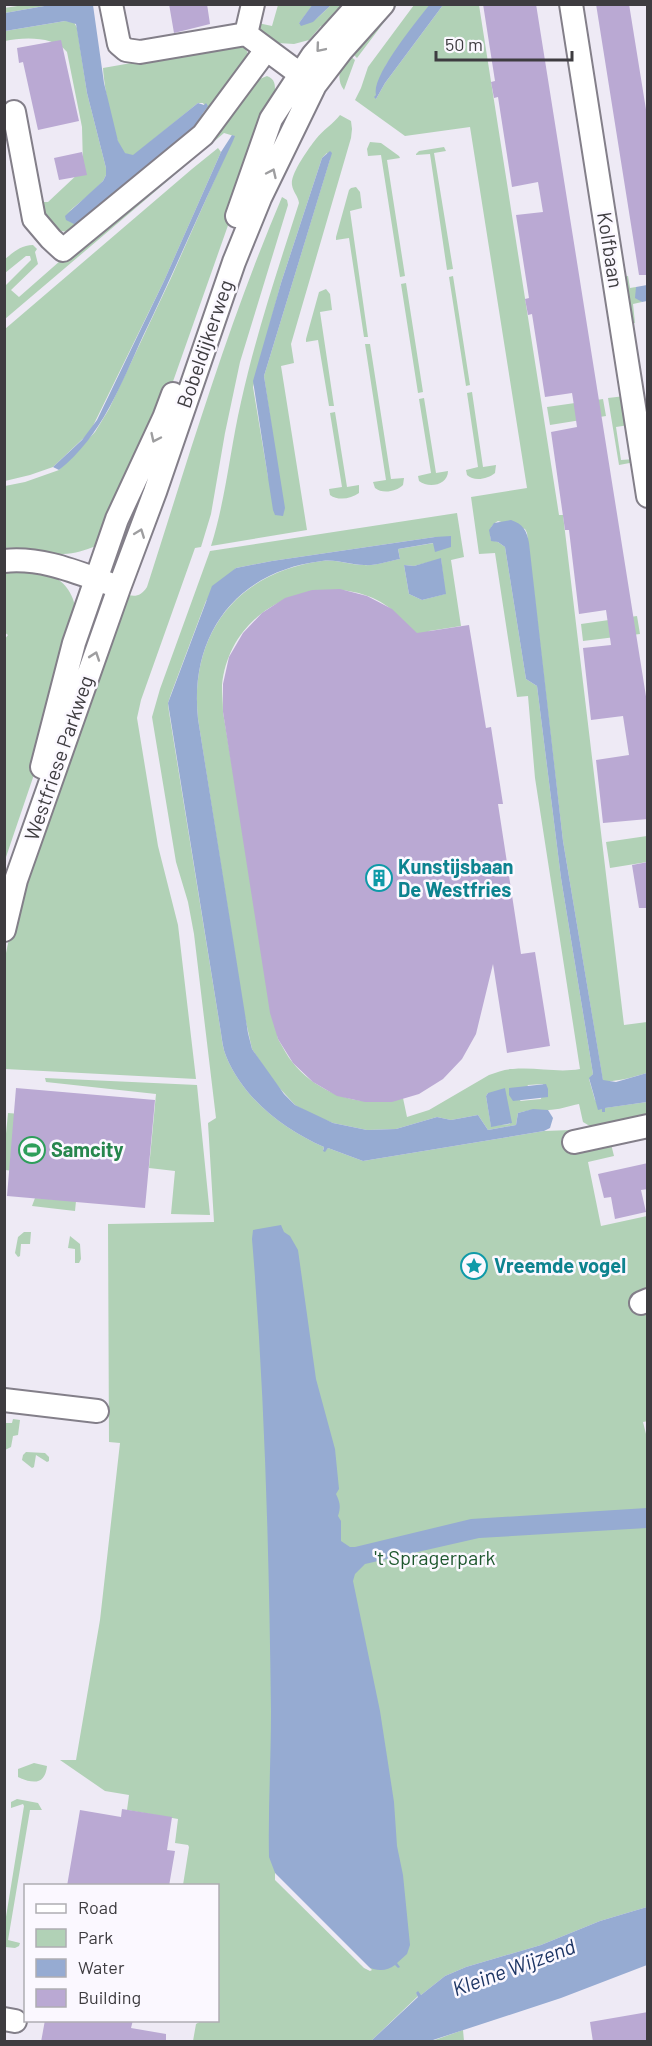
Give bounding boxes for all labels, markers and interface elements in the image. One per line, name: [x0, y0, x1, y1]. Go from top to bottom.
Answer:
scale bar: [436, 24, 572, 62]
text: 50 m: [445, 33, 483, 55]
one-way arrow: [316, 41, 327, 52]
one-way arrow: [264, 168, 276, 179]
street label: Kolfbaan: [593, 210, 629, 290]
street label: Bobeldijkerweg: [171, 276, 237, 411]
one-way arrow: [150, 432, 162, 443]
one-way arrow: [133, 528, 145, 539]
one-way arrow: [88, 651, 101, 662]
street label: Westfriese Parkweg: [19, 672, 98, 843]
place label: Kunstijsbaan De Westfries: [398, 854, 514, 901]
building icon: Kunstijsbaan De Westfries: [364, 863, 394, 893]
sports icon: Samcity: [17, 1135, 47, 1165]
place label: Samcity: [51, 1137, 124, 1161]
place icon: Vreemde vogel: [459, 1251, 489, 1281]
place label: Vreemde vogel: [494, 1253, 626, 1277]
park label: 't Spragerpark: [374, 1545, 496, 1569]
legend: [24, 1884, 219, 2022]
text: Road: [78, 1896, 118, 1918]
text: Park: [78, 1926, 113, 1948]
water label: Kleine Wijzend: [449, 1933, 578, 2000]
text: Water: [78, 1956, 125, 1978]
text: Building: [78, 1986, 141, 2008]

